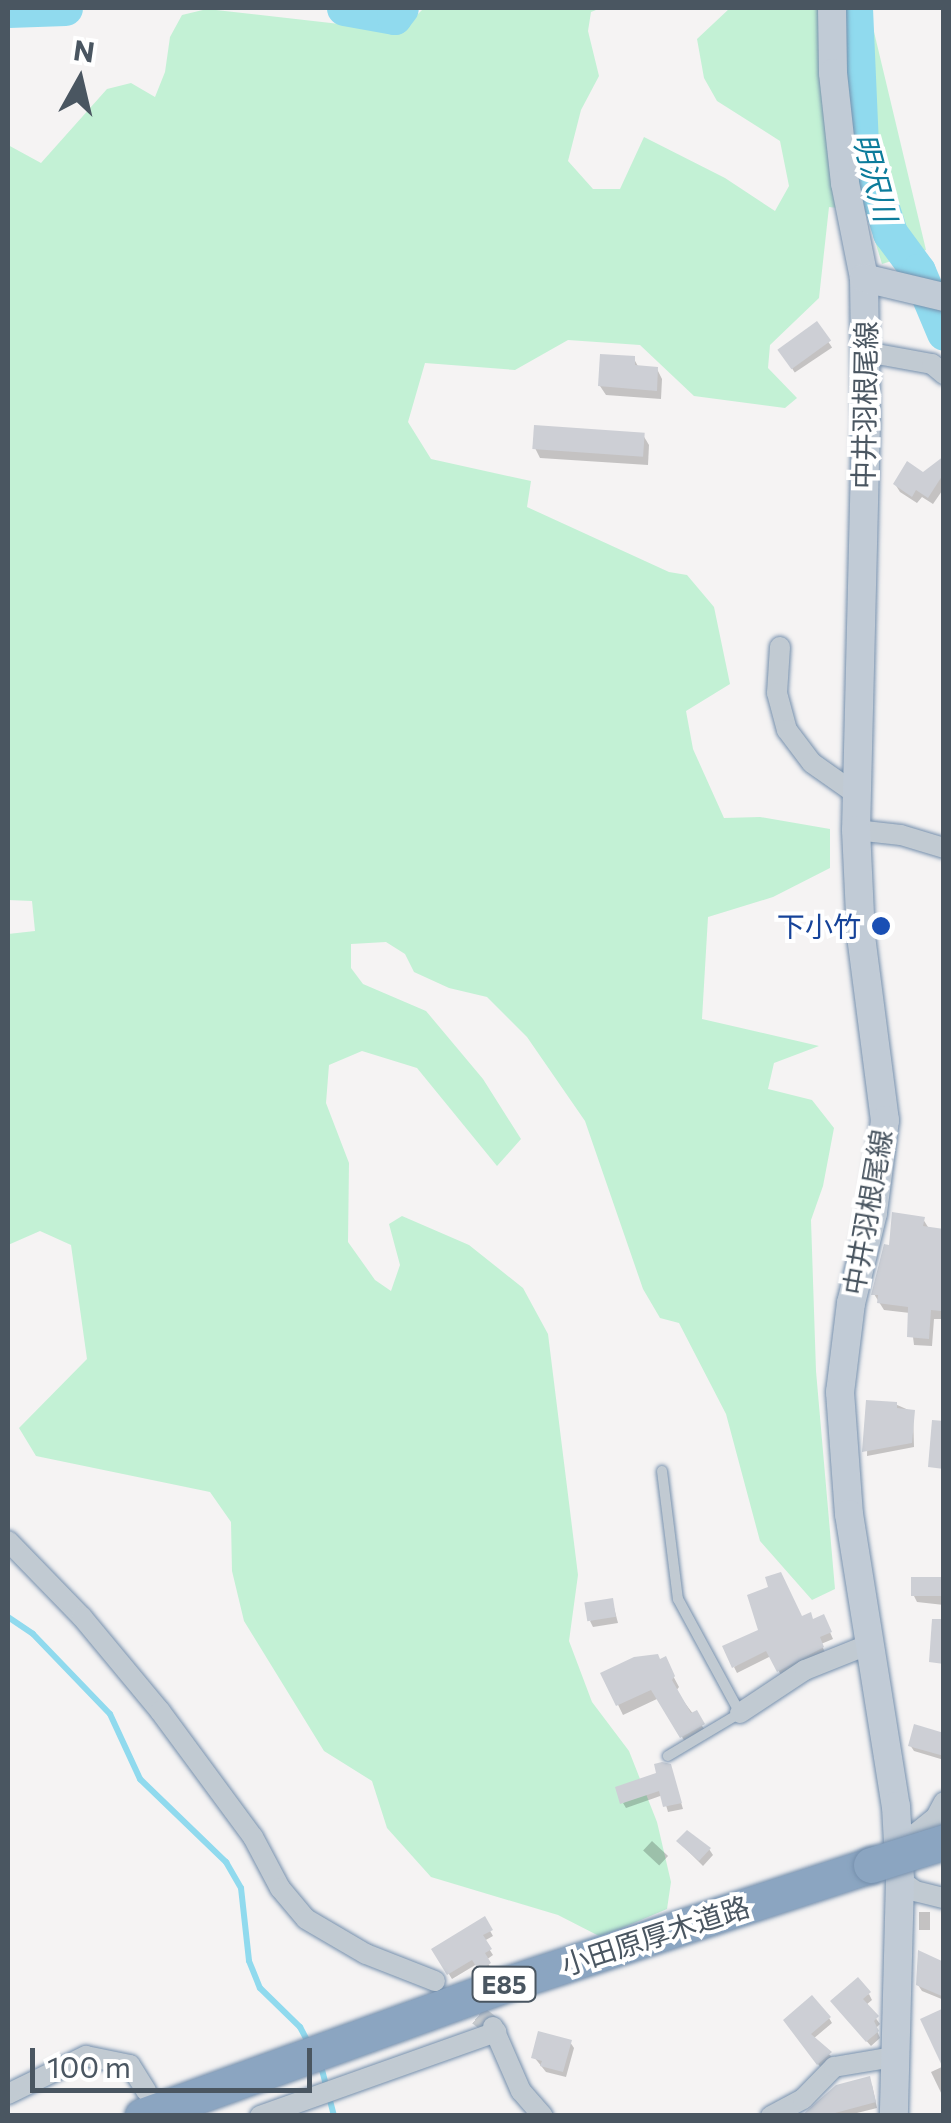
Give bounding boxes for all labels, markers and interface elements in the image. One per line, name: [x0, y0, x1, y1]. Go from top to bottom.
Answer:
north arrow: [30, 30, 130, 130]
text: N: [71, 32, 97, 69]
water label: 明沢川: [847, 129, 905, 225]
street label: 中井羽根尾線: [846, 321, 882, 489]
place label: 下小竹: [777, 909, 861, 943]
marker: 下小竹: [870, 915, 892, 937]
street label: 中井羽根尾線: [836, 1126, 898, 1298]
street label: 小田原厚木道路: [557, 1889, 753, 1981]
road number: E85: [472, 1964, 536, 2004]
scale bar: [35, 2028, 318, 2090]
text: 100 m: [47, 2047, 131, 2084]

